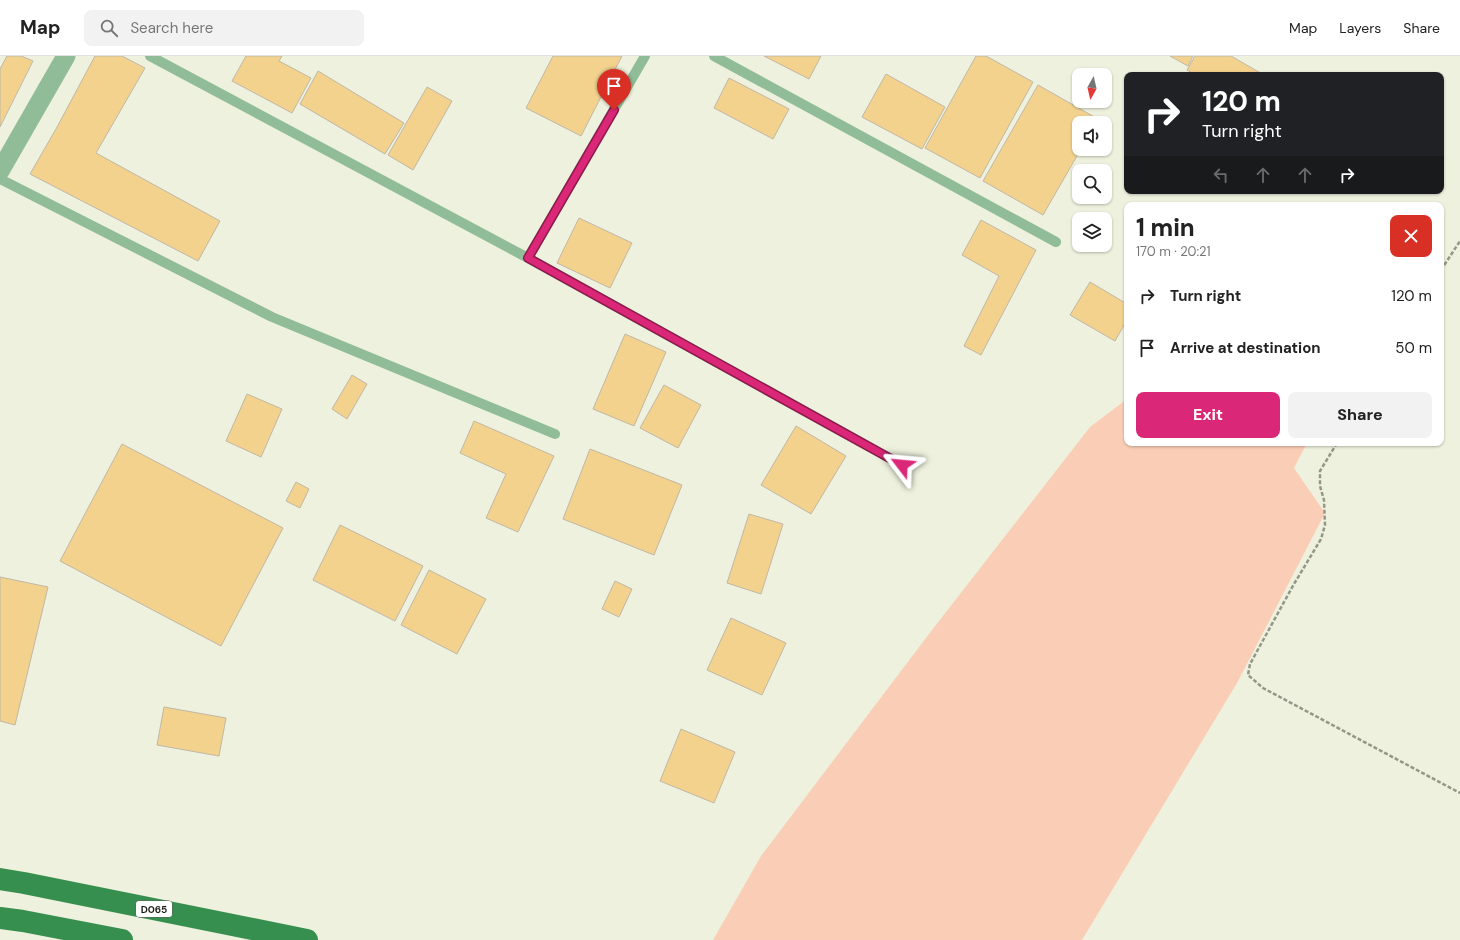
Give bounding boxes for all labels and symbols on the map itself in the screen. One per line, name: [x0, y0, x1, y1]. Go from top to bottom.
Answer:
north arrow: [1072, 68, 1112, 108]
pin: [597, 69, 631, 110]
position arrow: [881, 444, 923, 486]
road number: D065: [136, 901, 172, 917]

